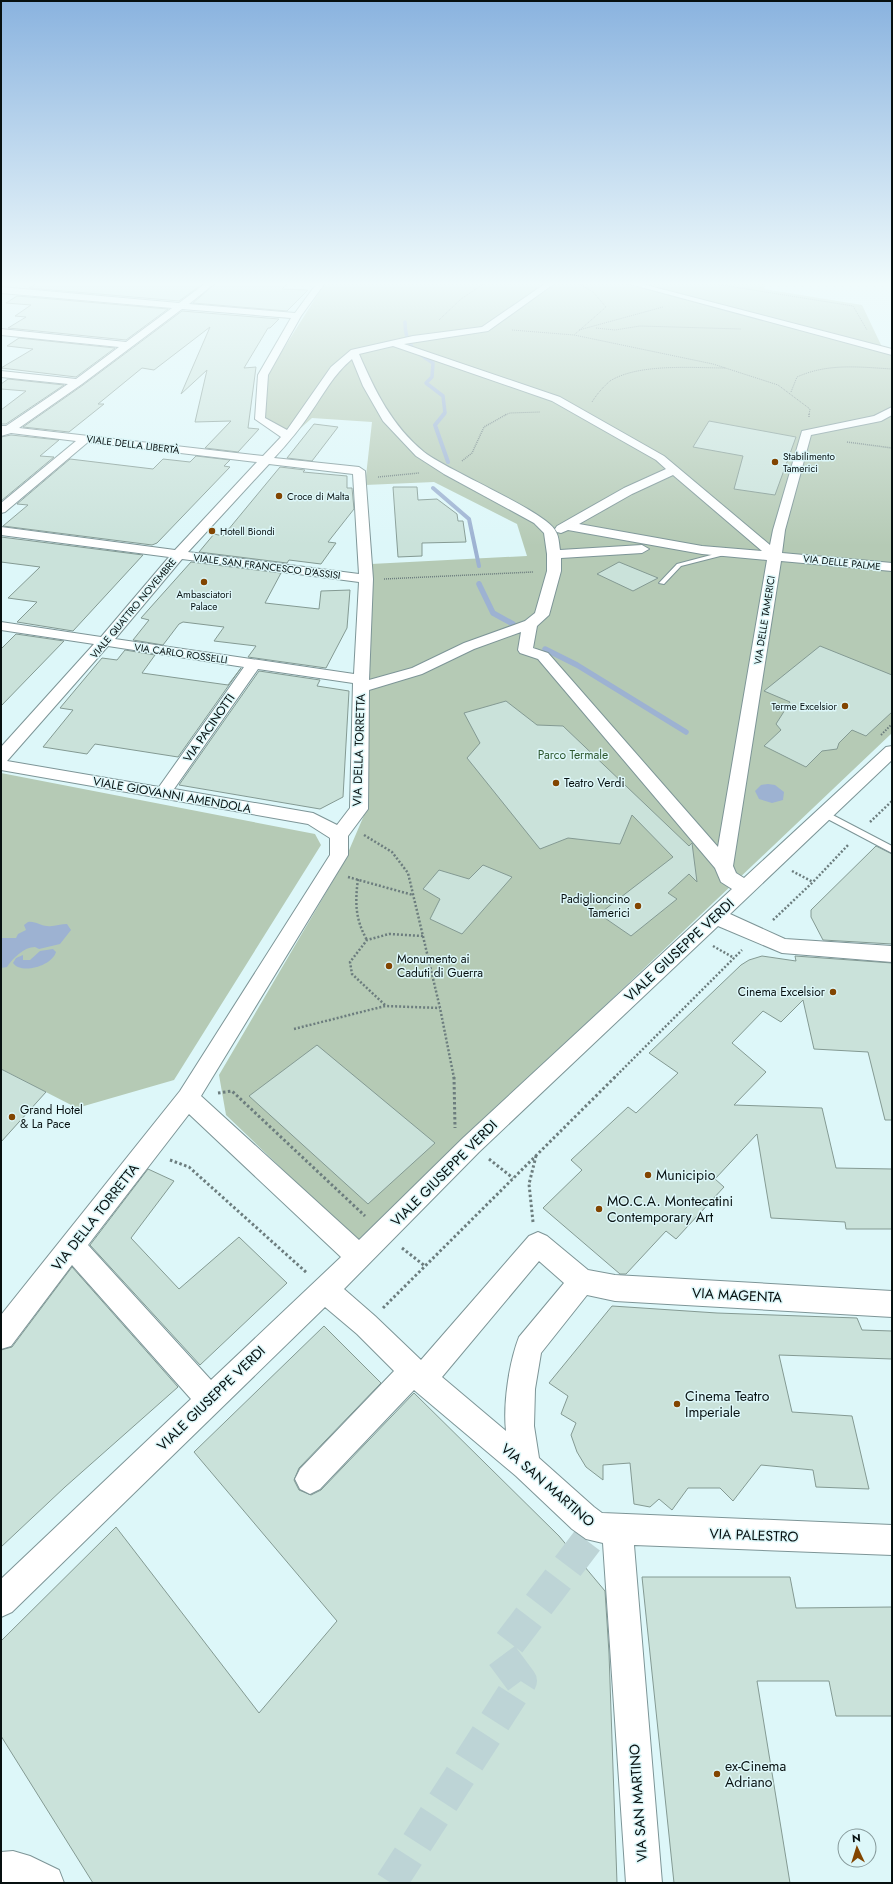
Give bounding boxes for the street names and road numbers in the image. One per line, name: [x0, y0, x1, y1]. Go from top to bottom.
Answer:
street label: VIALE DELLA LIBERTÀ: [86, 431, 181, 458]
street label: VIALE SAN FRANCESCO D'ASSISI: [193, 550, 341, 583]
street label: VIA DELLE PALME: [802, 551, 881, 574]
street label: VIALE QUATTRO NOVEMBRE: [87, 555, 180, 662]
street label: VIA DELLE TAMERICI: [750, 575, 779, 666]
street label: VIA CARLO ROSSELLI: [133, 640, 229, 667]
street label: VIA PACINOTTI: [179, 690, 239, 766]
street label: VIA DELLA TORRETTA: [348, 693, 370, 807]
street label: VIALE GIOVANNI AMENDOLA: [91, 772, 253, 818]
street label: VIALE GIUSEPPE VERDI: [620, 894, 738, 1006]
street label: VIALE GIUSEPPE VERDI: [386, 1115, 502, 1231]
street label: VIA DELLA TORRETTA: [47, 1159, 144, 1275]
street label: VIA MAGENTA: [692, 1283, 783, 1307]
street label: VIALE GIUSEPPE VERDI: [152, 1341, 270, 1455]
street label: VIA SAN MARTINO: [497, 1439, 599, 1531]
street label: VIA PALESTRO: [709, 1523, 799, 1547]
street label: VIA SAN MARTINO: [624, 1743, 652, 1863]

